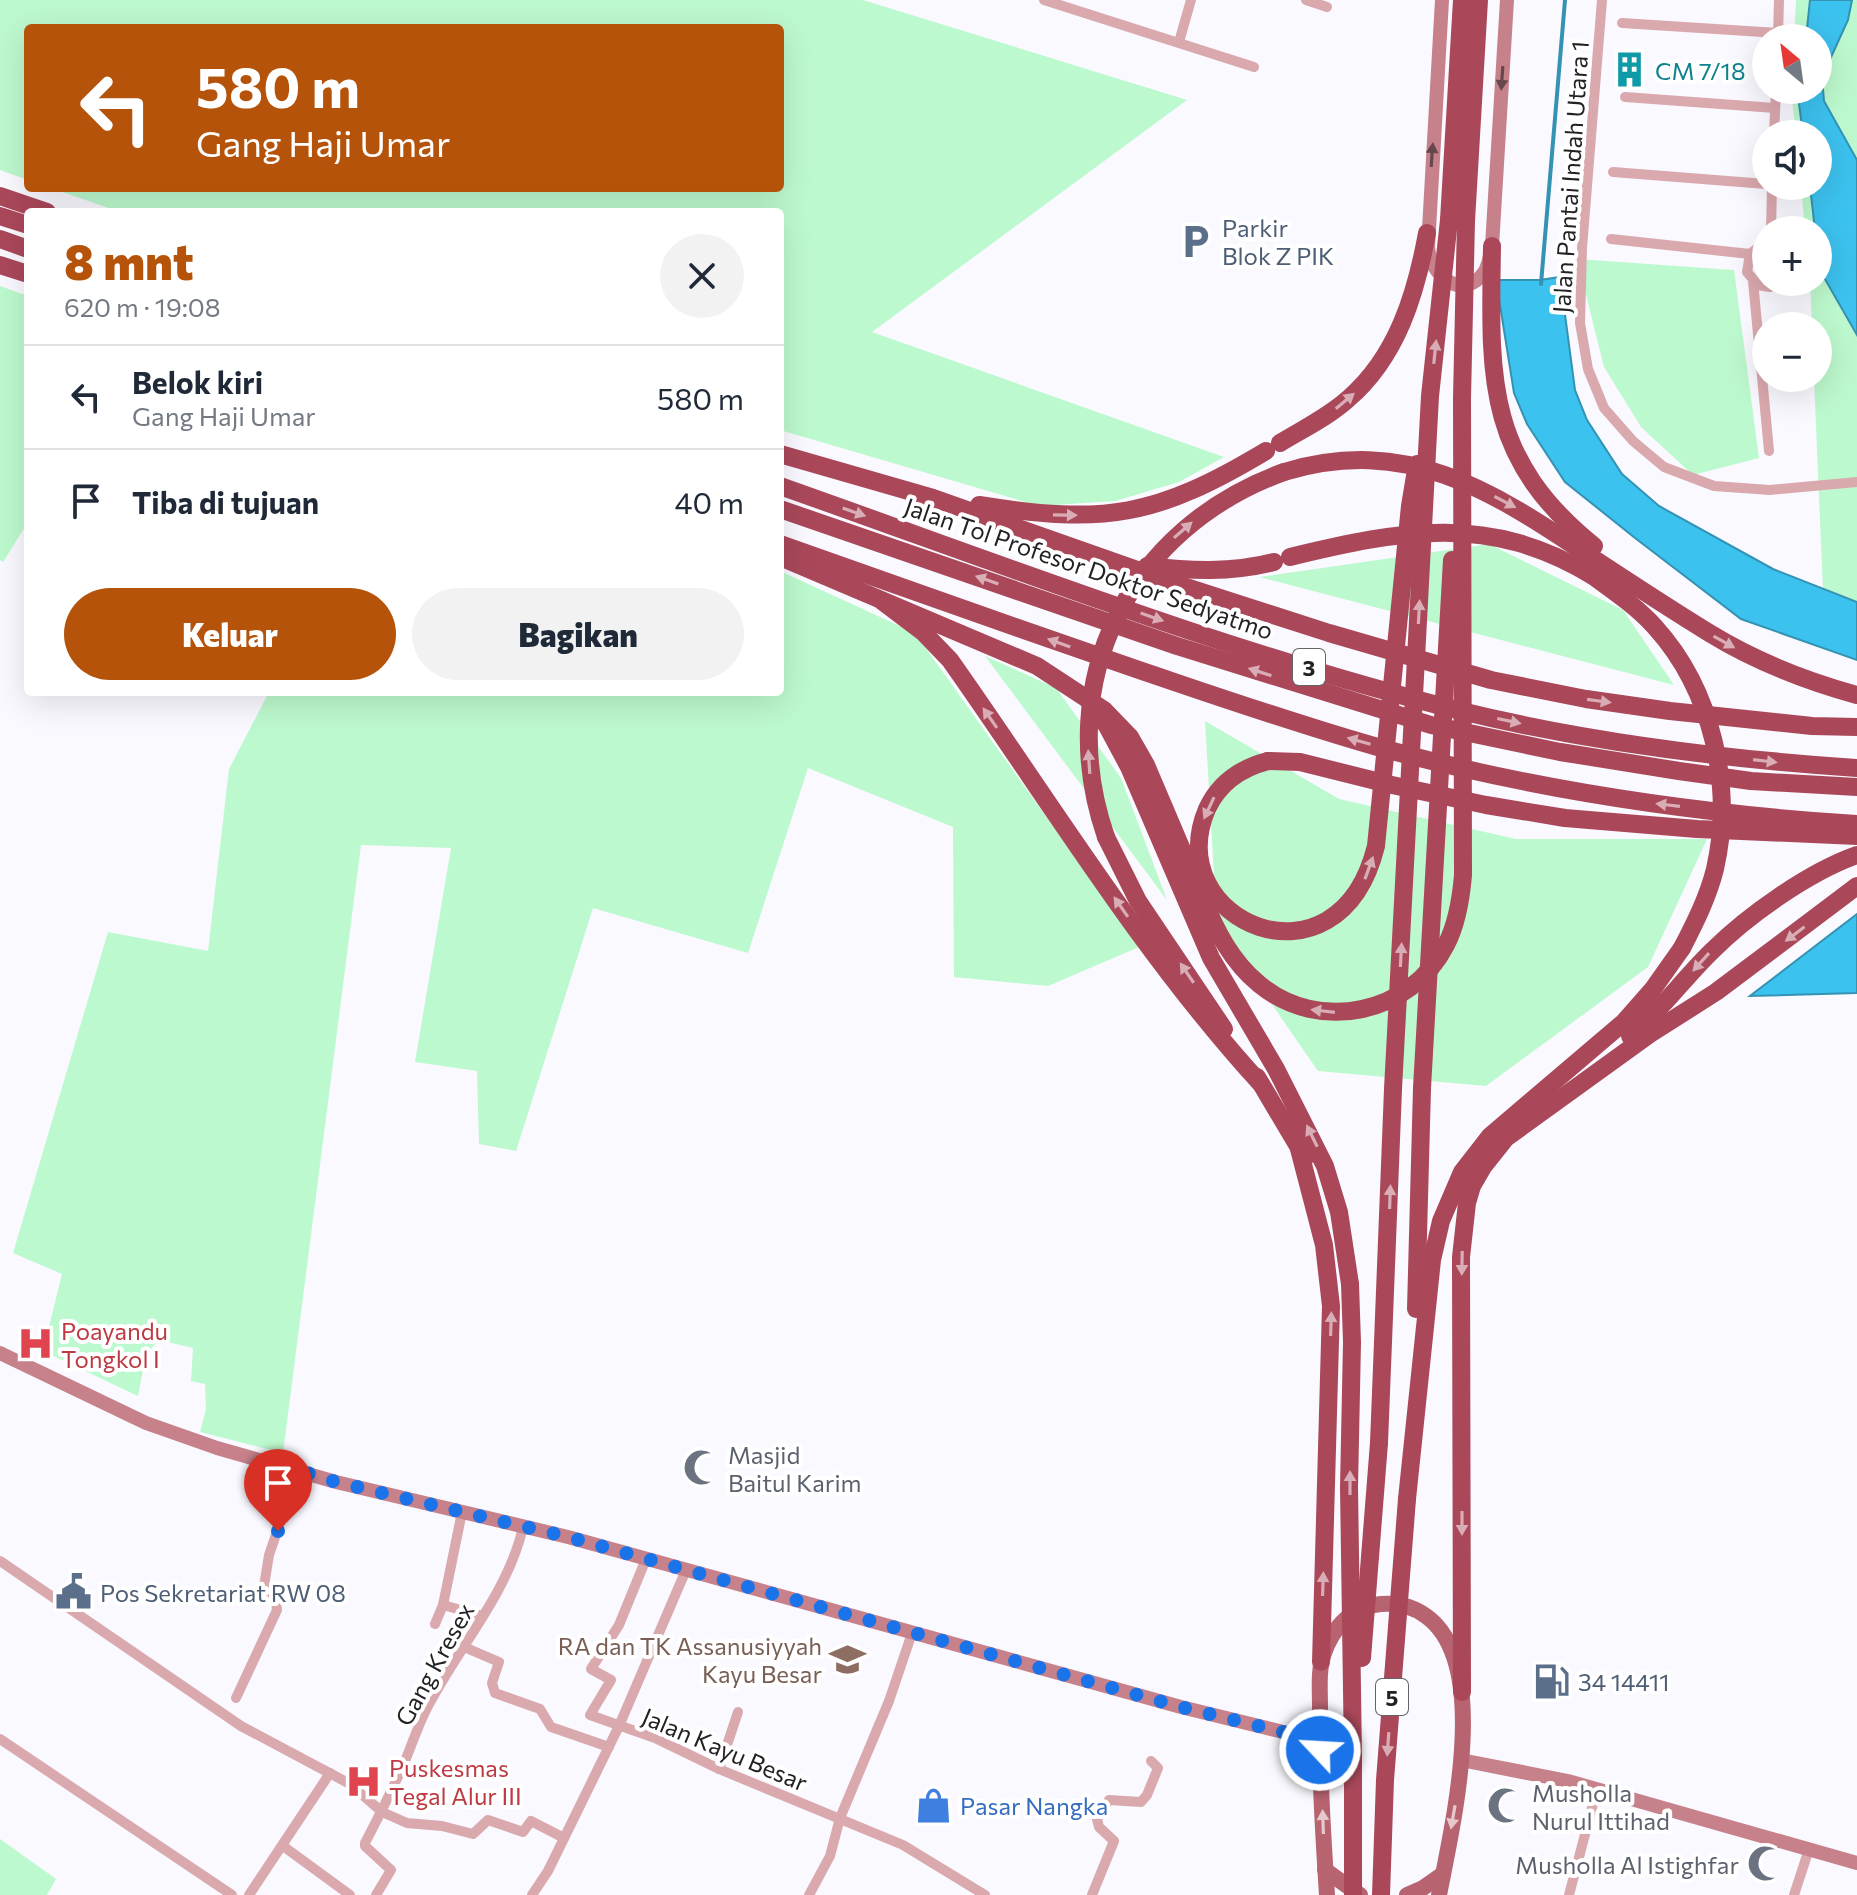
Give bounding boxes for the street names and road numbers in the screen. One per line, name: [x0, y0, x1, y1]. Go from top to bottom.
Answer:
street label: Jalan Pantai Indah Utara 1: [1546, 40, 1594, 314]
street label: Jalan Tol Profesor Doktor Sedyatmo: [901, 491, 1277, 645]
road number: 3: [1293, 649, 1325, 685]
street label: Gang Kresex: [388, 1597, 480, 1730]
road number: 5: [1376, 1679, 1408, 1715]
street label: Jalan Kayu Besar: [638, 1701, 812, 1797]

